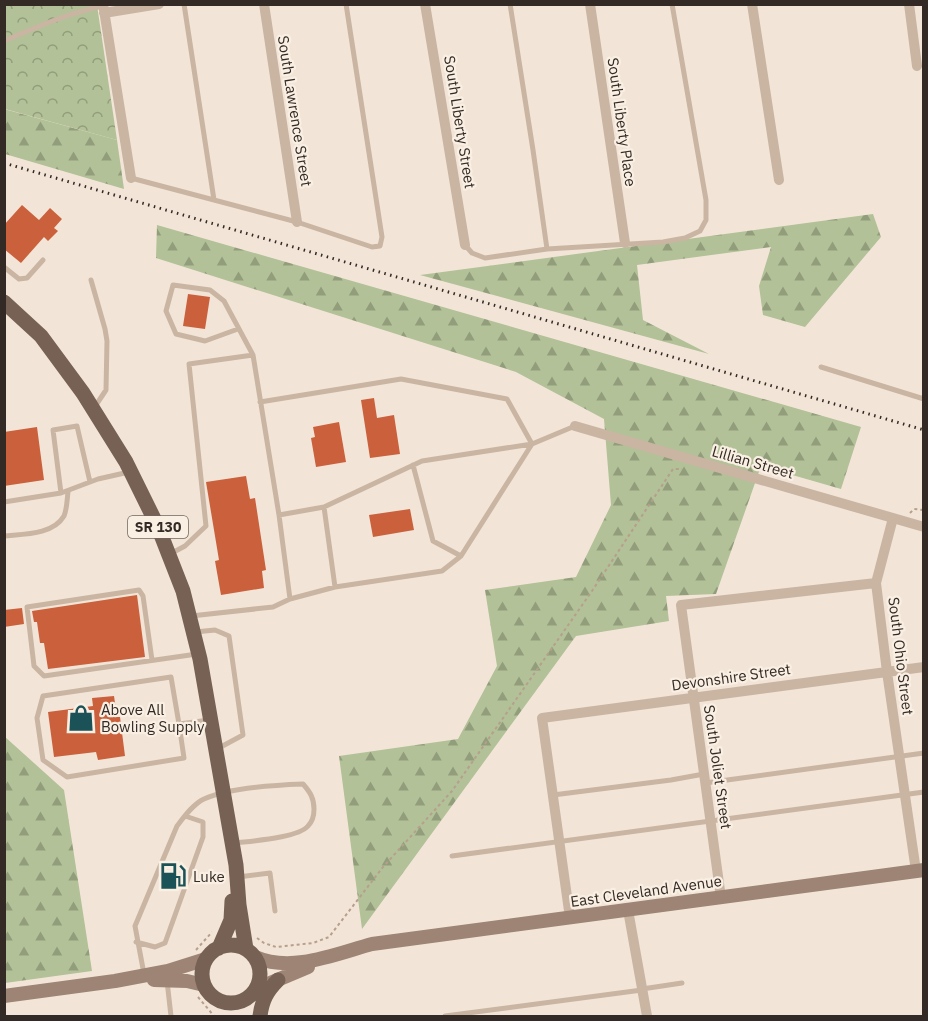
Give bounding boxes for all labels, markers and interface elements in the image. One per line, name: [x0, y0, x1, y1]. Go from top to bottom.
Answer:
street label: South Lawrence Street: [274, 34, 316, 188]
street label: South Liberty Street: [440, 54, 480, 190]
street label: South Liberty Place: [604, 56, 640, 188]
street label: Lillian Street: [710, 441, 796, 483]
road number: SR 130: [128, 516, 188, 538]
street label: South Ohio Street: [884, 596, 918, 716]
street label: Devonshire Street: [670, 659, 792, 695]
place label: Above All Bowling Supply: [101, 700, 205, 736]
shop icon: Above All Bowling Supply: [66, 703, 96, 733]
street label: South Joliet Street: [700, 704, 736, 830]
fuel station icon: Luke: [158, 861, 188, 891]
place label: Luke: [193, 867, 225, 886]
street label: East Cleveland Avenue: [569, 871, 723, 911]

